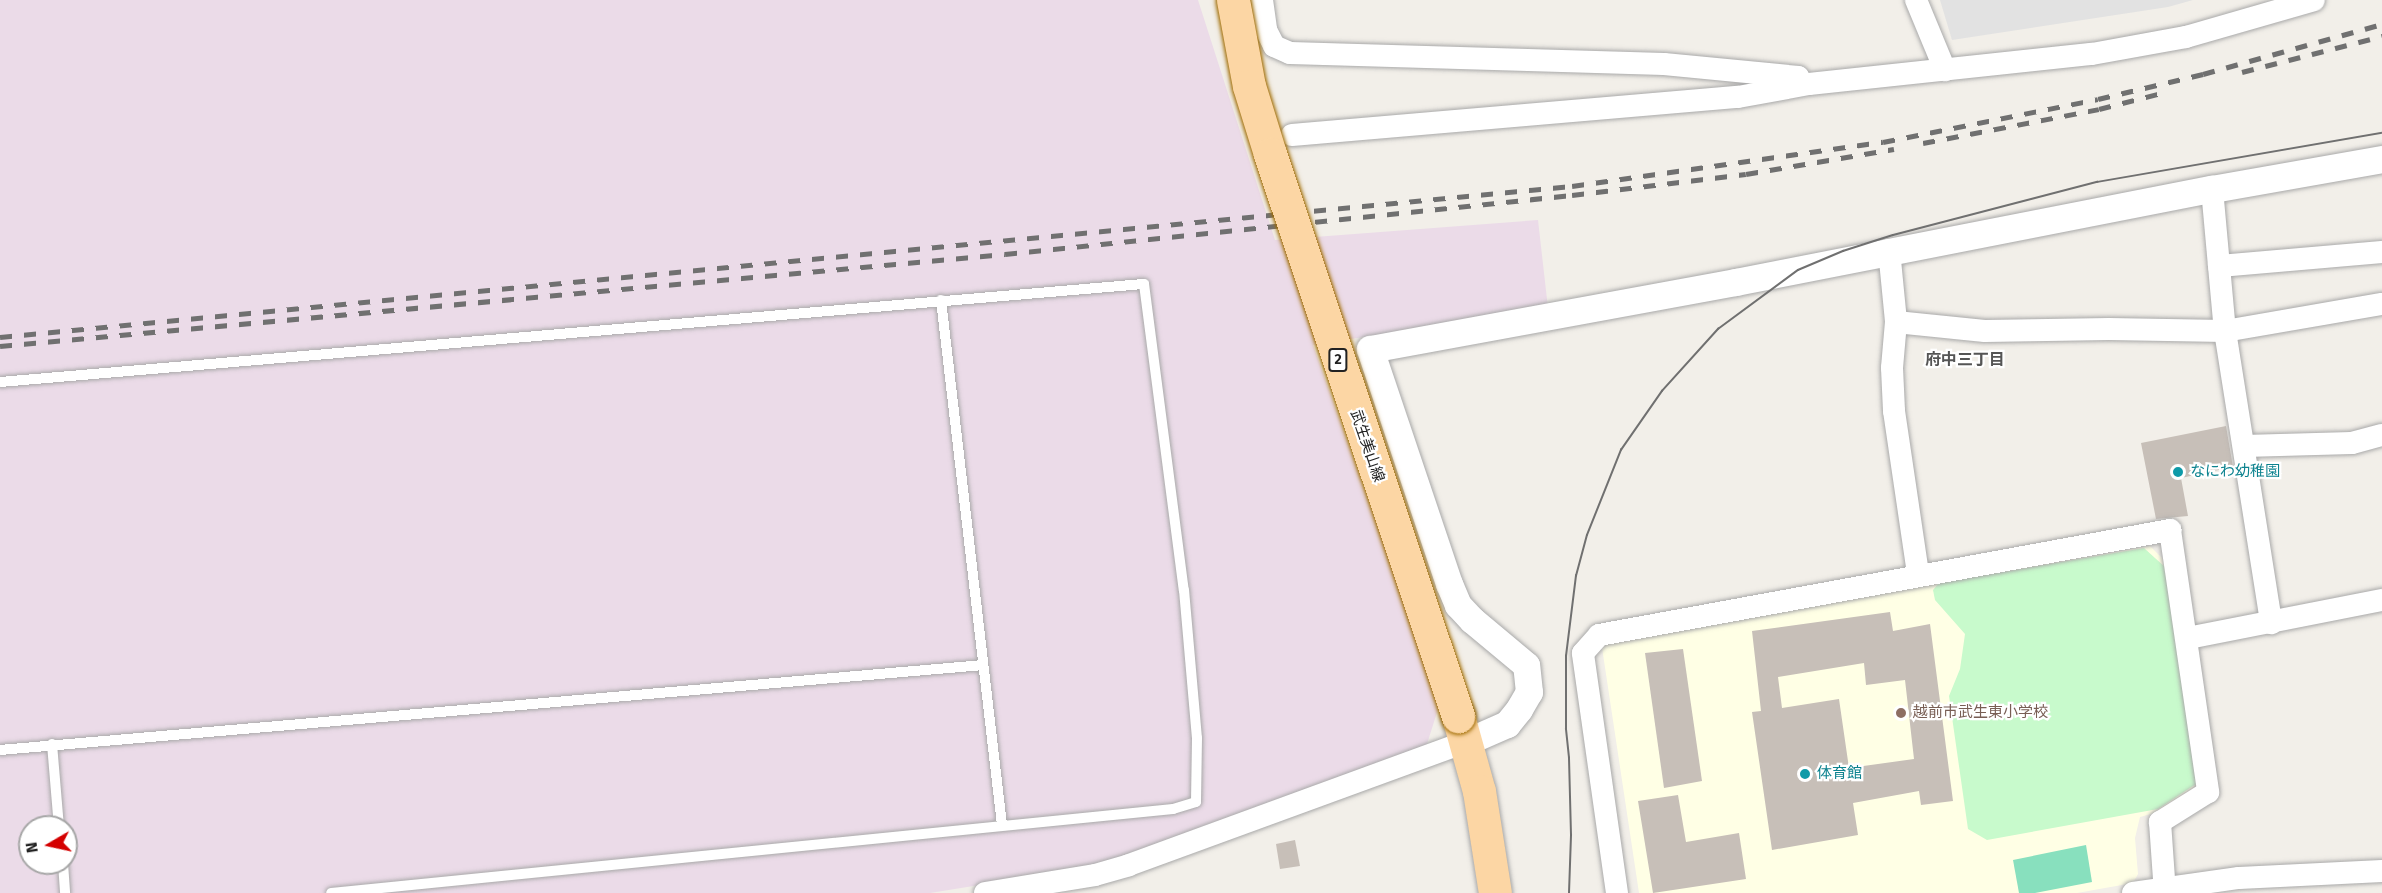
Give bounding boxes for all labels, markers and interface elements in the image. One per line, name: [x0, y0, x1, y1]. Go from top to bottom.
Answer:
road number: 2: [1328, 349, 1348, 371]
district label: 府中三丁目: [1925, 350, 2005, 370]
street label: 武生美山線: [1346, 408, 1388, 484]
place label: なにわ幼稚園: [2190, 463, 2280, 481]
marker: なにわ幼稚園: [2171, 465, 2185, 479]
place label: 越前市武生東小学校: [1913, 704, 2048, 722]
marker: 越前市武生東小学校: [1894, 706, 1908, 720]
place label: 体育館: [1817, 765, 1862, 783]
marker: 体育館: [1798, 767, 1812, 781]
north arrow: [18, 815, 78, 875]
text: N: [21, 841, 42, 854]

